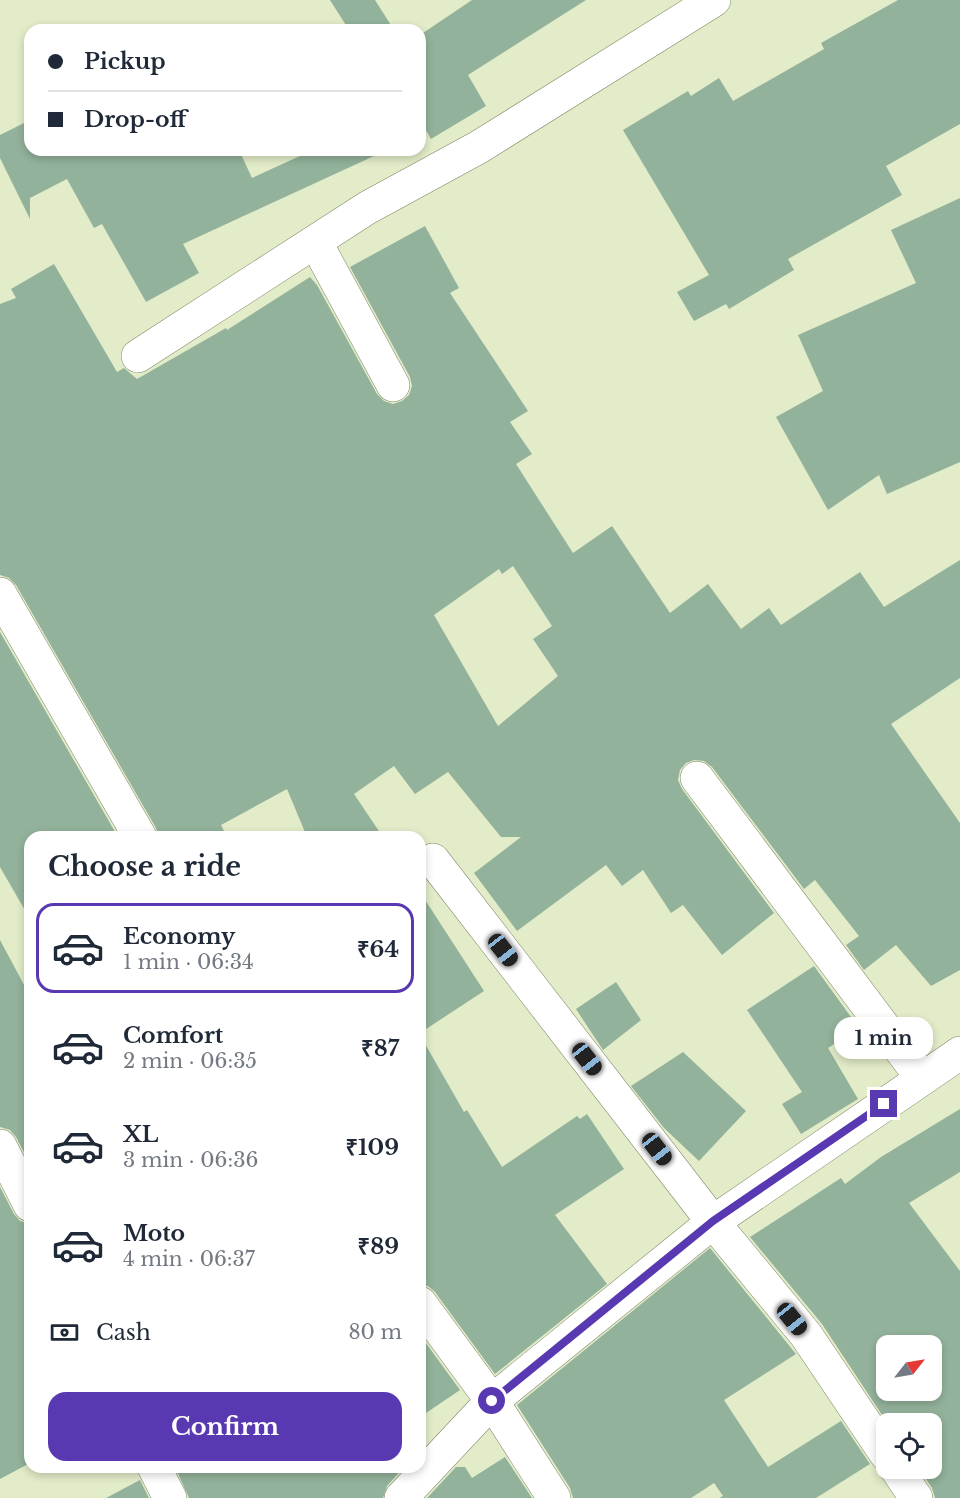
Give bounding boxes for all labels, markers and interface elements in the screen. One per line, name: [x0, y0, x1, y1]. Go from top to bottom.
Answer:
text: Pickup: [84, 48, 166, 75]
text: Drop-off: [84, 106, 186, 133]
text: Choose a ride: [48, 850, 241, 883]
icon: car: [51, 921, 105, 975]
text: Economy: [123, 923, 235, 950]
car: [485, 930, 521, 970]
text: ₹64: [357, 936, 399, 963]
text: 1 min · 06:34: [123, 950, 254, 974]
callout: 1 min: [834, 1017, 934, 1059]
icon: car: [51, 1020, 105, 1074]
text: Comfort: [123, 1022, 223, 1049]
text: 1 min: [855, 1026, 912, 1050]
text: ₹87: [361, 1035, 399, 1062]
car: [569, 1039, 605, 1079]
text: 2 min · 06:35: [123, 1049, 257, 1073]
route end: [870, 1090, 897, 1117]
icon: car: [51, 1119, 105, 1173]
text: XL: [123, 1121, 158, 1148]
car: [639, 1129, 675, 1169]
text: ₹109: [345, 1134, 399, 1161]
text: 3 min · 06:36: [123, 1148, 258, 1172]
icon: car: [51, 1218, 105, 1272]
text: Moto: [123, 1220, 185, 1247]
text: ₹89: [358, 1233, 399, 1260]
text: 4 min · 06:37: [123, 1247, 255, 1271]
car: [774, 1299, 810, 1339]
icon: cash: [48, 1316, 81, 1349]
text: Cash: [96, 1319, 151, 1346]
text: 80 m: [348, 1320, 402, 1344]
north arrow: [876, 1335, 942, 1401]
map controls: [876, 1335, 942, 1479]
route start: [478, 1387, 505, 1414]
button: Confirm: [48, 1392, 402, 1461]
button: locate: [876, 1413, 942, 1479]

